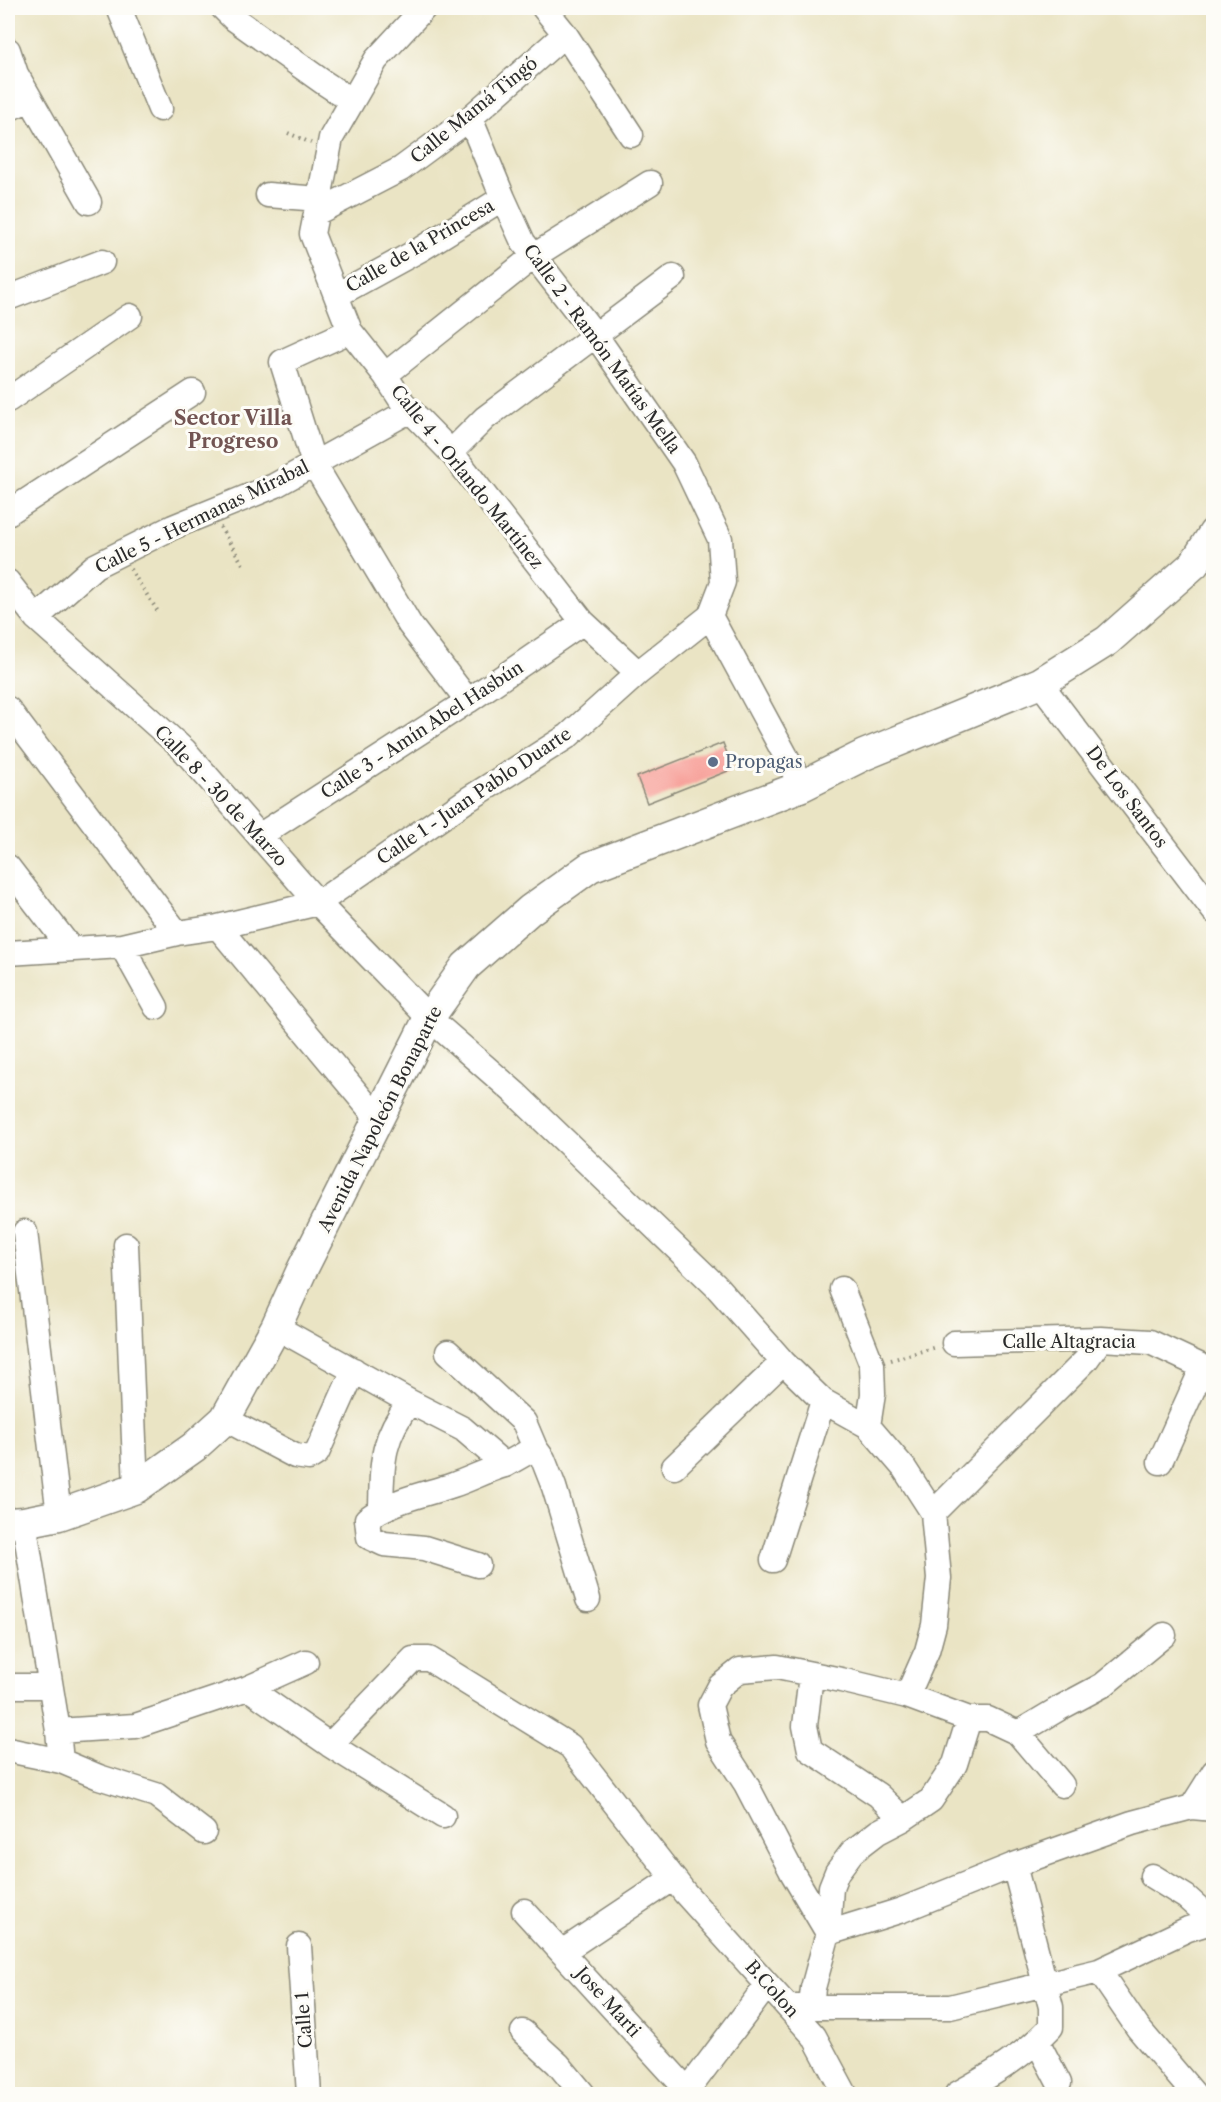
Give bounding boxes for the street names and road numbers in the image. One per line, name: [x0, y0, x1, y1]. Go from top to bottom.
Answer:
street label: Calle Mamá Tingó: [406, 52, 542, 168]
street label: Calle de la Princesa: [342, 194, 498, 297]
street label: Calle 2 - Ramón Matías Mella: [519, 240, 686, 458]
street label: Calle 4 - Orlando Martínez: [386, 381, 548, 573]
street label: Calle 5 - Hermanas Mirabal: [91, 456, 313, 578]
street label: Calle 3 - Amín Abel Hasbún: [317, 656, 527, 804]
street label: Calle 8 - 30 de Marzo: [150, 721, 292, 871]
street label: Calle 1 - Juan Pablo Duarte: [373, 723, 575, 869]
street label: De Los Santos: [1082, 742, 1172, 852]
street label: Avenida Napoleón Bonaparte: [313, 1002, 447, 1237]
street label: Calle Altagracia: [1002, 1331, 1136, 1353]
street label: B.Colon: [741, 1956, 803, 2022]
street label: Jose Marti: [569, 1960, 646, 2042]
street label: Calle 1: [291, 1991, 317, 2049]

